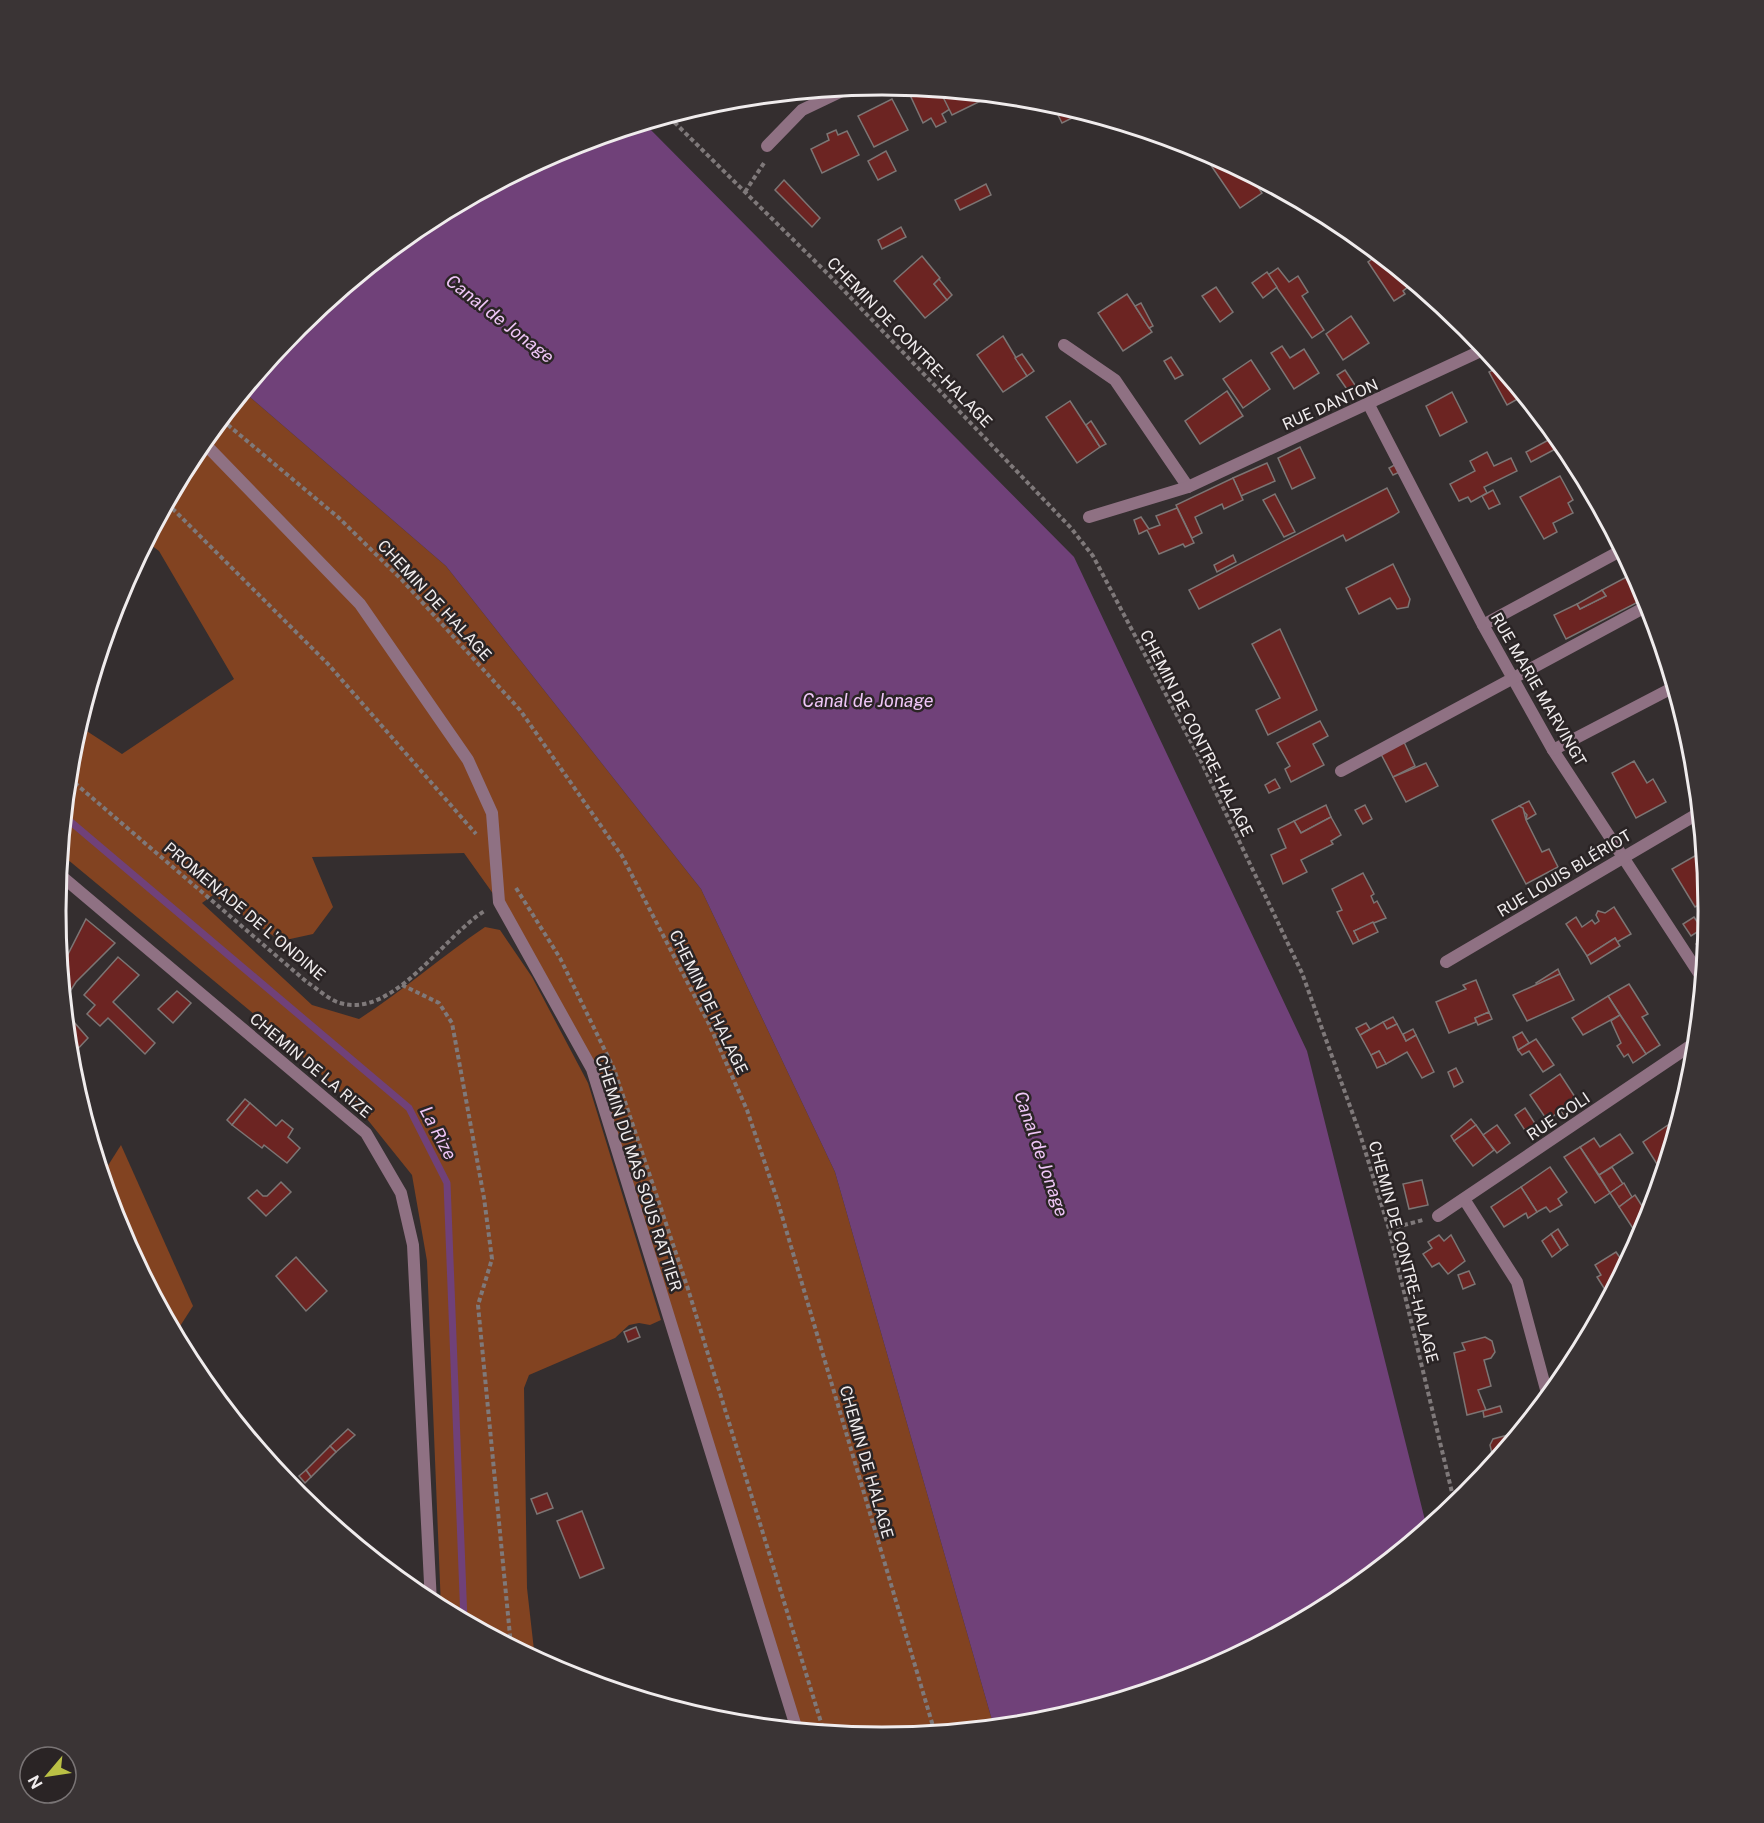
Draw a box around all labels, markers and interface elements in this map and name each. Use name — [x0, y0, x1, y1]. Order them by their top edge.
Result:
street label: CHEMIN DE CONTRE-HALAGE — [823, 253, 996, 431]
water label: Canal de Jonage — [442, 270, 559, 367]
street label: RUE DANTON — [1279, 375, 1381, 434]
street label: CHEMIN DE HALAGE — [374, 536, 496, 665]
street label: RUE MARIE MARVINGT — [1487, 609, 1591, 770]
street label: CHEMIN DE CONTRE-HALAGE — [1136, 627, 1257, 840]
water label: Canal de Jonage — [802, 690, 934, 711]
street label: RUE LOUIS BLÉRIOT — [1493, 825, 1635, 921]
street label: PROMENADE DE L'ONDINE — [160, 838, 329, 984]
street label: CHEMIN DE HALAGE — [665, 927, 752, 1078]
street label: CHEMIN DE LA RIZE — [246, 1009, 375, 1122]
street label: CHEMIN DU MAS SOUS RATTIER — [591, 1053, 686, 1294]
water label: Canal de Jonage — [1010, 1088, 1073, 1220]
street label: RUE COLI — [1523, 1088, 1593, 1144]
water label: La Rize — [416, 1102, 461, 1163]
street label: CHEMIN DE CONTRE-HALAGE — [1365, 1139, 1442, 1365]
street label: CHEMIN DE HALAGE — [836, 1383, 897, 1541]
north arrow — [18, 1745, 78, 1805]
text: N — [24, 1772, 47, 1792]

